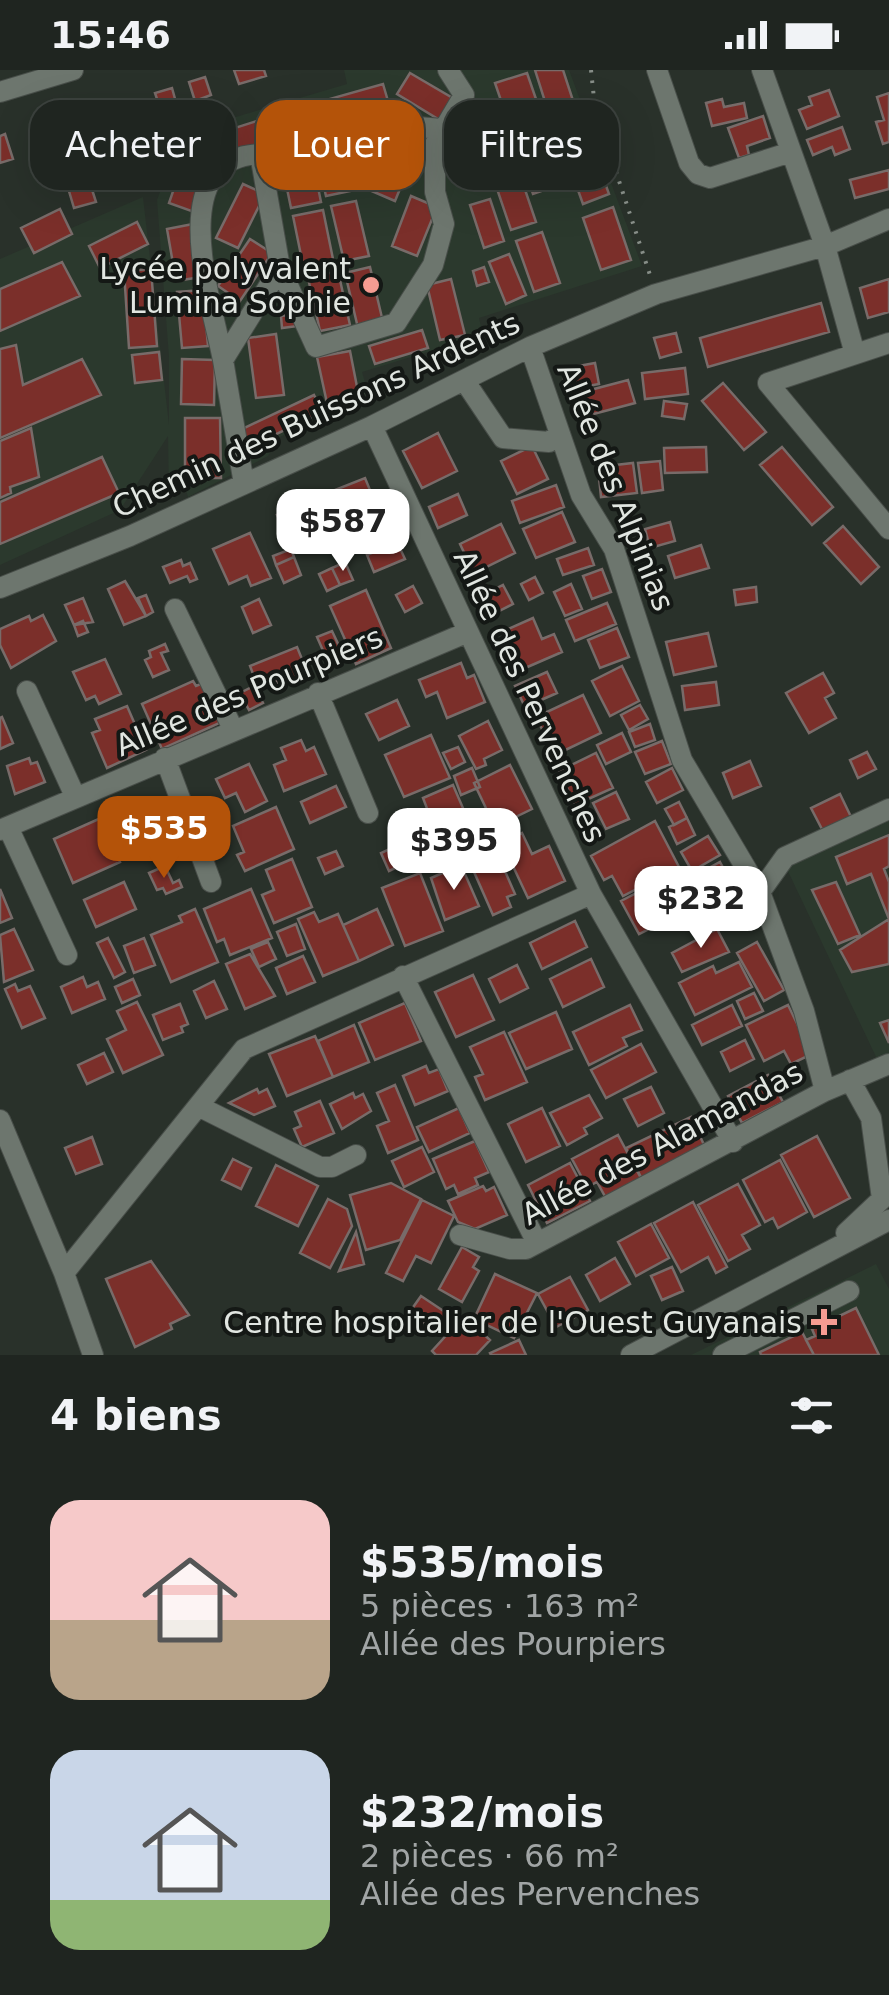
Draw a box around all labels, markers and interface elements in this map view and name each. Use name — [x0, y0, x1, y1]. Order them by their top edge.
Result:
text: 15:46 — [50, 13, 171, 57]
chip: Acheter — [30, 100, 236, 190]
chip: Louer — [256, 100, 424, 190]
chip: Filtres — [444, 100, 619, 190]
place label: Lycée polyvalent Lumina Sophie — [99, 251, 351, 320]
marker: Lycée polyvalent Lumina Sophie — [360, 274, 382, 296]
street label: Chemin des Buissons Ardents — [107, 305, 525, 525]
street label: Allée des Alpinias — [550, 358, 682, 616]
pin: $587 — [284, 489, 402, 574]
text: $587 — [298, 502, 388, 540]
street label: Allée des Pervenches — [447, 544, 613, 848]
street label: Allée des Pourpiers — [110, 619, 388, 763]
pin: $535 — [105, 796, 223, 881]
pin: $395 — [395, 808, 513, 893]
text: $535 — [119, 809, 209, 847]
text: $395 — [409, 821, 499, 859]
pin: $232 — [642, 866, 760, 951]
text: $232 — [656, 879, 746, 917]
street label: Allée des Alamandas — [515, 1054, 809, 1232]
place label: Centre hospitalier de l'Ouest Guyanais — [223, 1305, 802, 1340]
marker: Centre hospitalier de l'Ouest Guyanais — [811, 1309, 837, 1335]
icon: filters — [784, 1388, 839, 1443]
text: 4 biens — [50, 1391, 222, 1440]
text: $535/mois — [360, 1538, 604, 1587]
icon: home — [130, 1540, 250, 1660]
text: 5 pièces · 163 m² — [360, 1587, 639, 1625]
text: Allée des Pourpiers — [360, 1625, 666, 1663]
text: $232/mois — [360, 1788, 604, 1837]
icon: home — [130, 1790, 250, 1910]
text: 2 pièces · 66 m² — [360, 1837, 619, 1875]
text: Allée des Pervenches — [360, 1875, 700, 1913]

